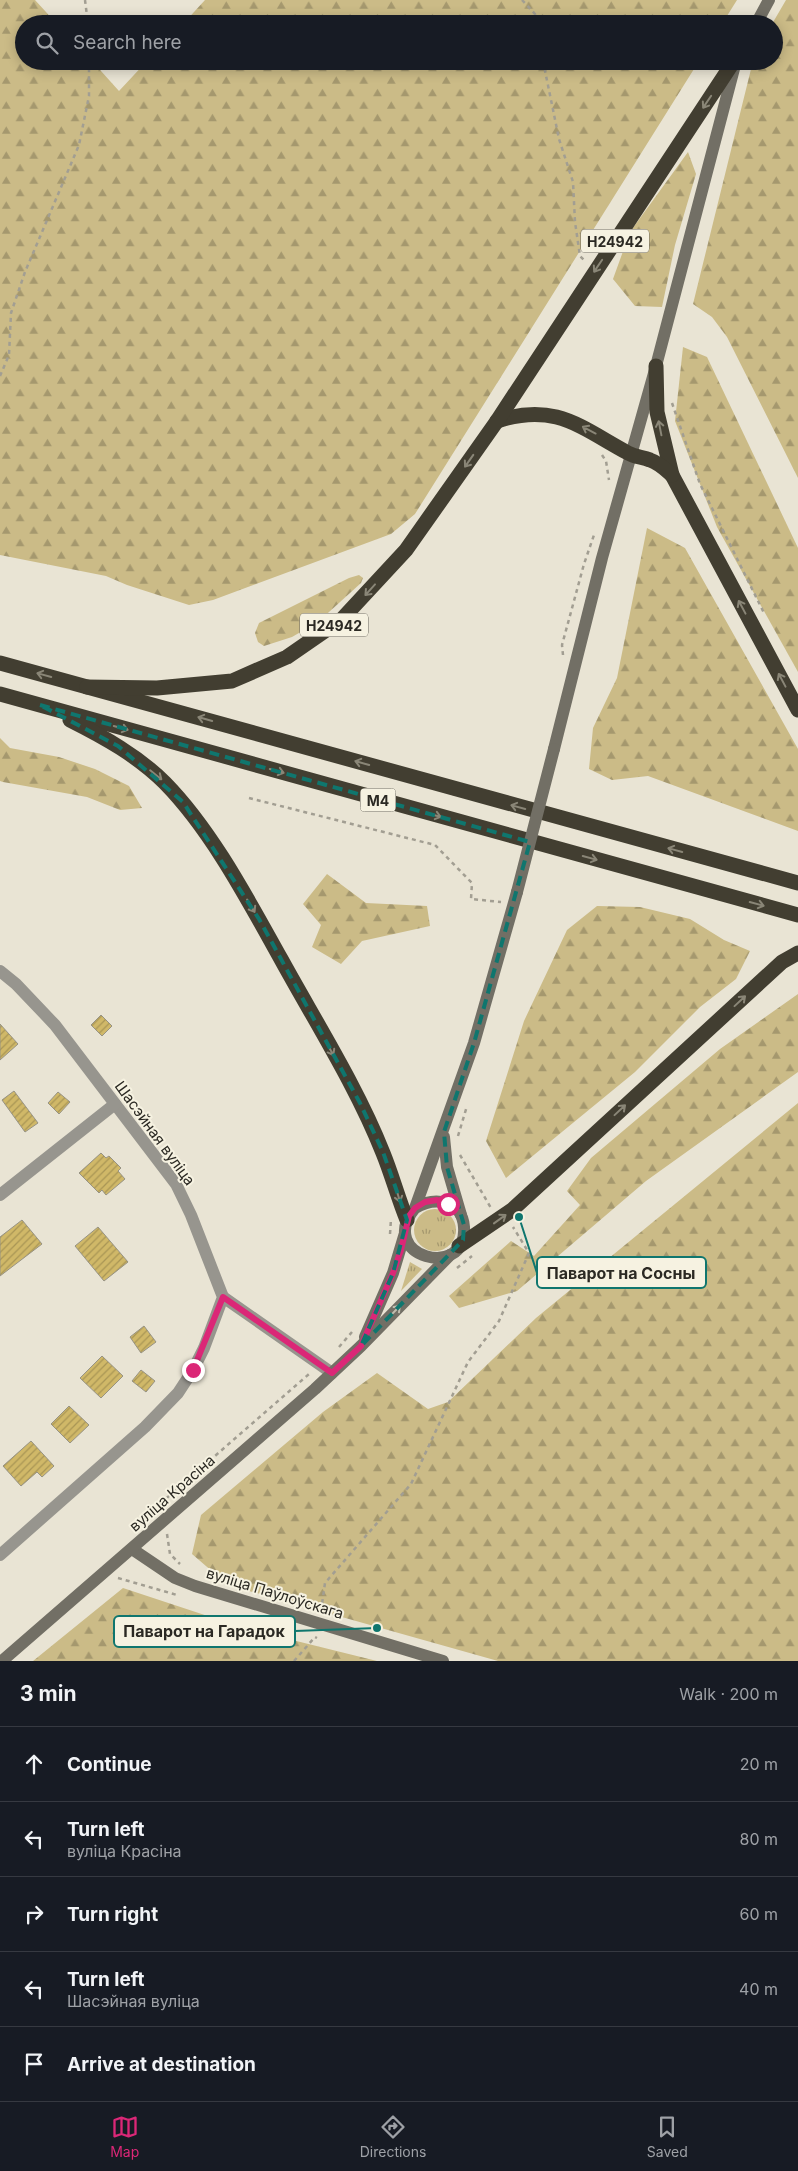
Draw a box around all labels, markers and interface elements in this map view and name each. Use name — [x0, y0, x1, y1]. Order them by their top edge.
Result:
search box — [15, 15, 783, 70]
icon: search — [33, 29, 61, 57]
text: Search here — [73, 31, 182, 54]
one-way arrow — [702, 95, 713, 109]
road number: Н24942 — [581, 230, 649, 252]
one-way arrow — [593, 259, 603, 273]
one-way arrow — [655, 420, 664, 436]
one-way arrow — [581, 425, 596, 435]
one-way arrow — [464, 454, 474, 468]
one-way arrow — [365, 584, 376, 597]
one-way arrow — [737, 599, 747, 614]
road number: Н24942 — [300, 614, 368, 636]
one-way arrow — [36, 670, 52, 679]
one-way arrow — [777, 673, 786, 688]
one-way arrow — [198, 714, 214, 724]
one-way arrow — [112, 723, 128, 733]
one-way arrow — [354, 758, 370, 767]
one-way arrow — [269, 767, 285, 777]
one-way arrow — [149, 770, 162, 781]
road number: М4 — [360, 788, 396, 812]
one-way arrow — [511, 801, 527, 811]
one-way arrow — [425, 811, 441, 821]
one-way arrow — [667, 844, 683, 854]
one-way arrow — [582, 854, 598, 864]
one-way arrow — [247, 899, 257, 913]
one-way arrow — [749, 900, 765, 909]
one-way arrow — [733, 995, 746, 1006]
one-way arrow — [325, 1041, 335, 1056]
street label: Шасэйная вуліца — [111, 1077, 199, 1189]
one-way arrow — [614, 1105, 627, 1116]
one-way arrow — [394, 1187, 404, 1203]
route start — [437, 1193, 460, 1216]
one-way arrow — [493, 1214, 507, 1224]
callout: Паварот на Сосны — [537, 1257, 706, 1288]
text: Паварот на Сосны — [547, 1263, 695, 1283]
one-way arrow — [388, 1305, 401, 1317]
route end — [182, 1359, 205, 1382]
street label: вуліца Красіна — [125, 1451, 219, 1535]
street label: вуліца Паўлоўскага — [204, 1563, 346, 1623]
callout: Паварот на Гарадок — [114, 1616, 295, 1647]
text: Паварот на Гарадок — [123, 1621, 285, 1641]
text: 3 min — [20, 1681, 76, 1706]
text: Walk · 200 m — [679, 1684, 778, 1704]
icon: ahead — [20, 1750, 48, 1778]
text: Continue — [67, 1753, 152, 1776]
text: 20 m — [740, 1754, 778, 1774]
text: Turn left — [67, 1818, 145, 1841]
icon: left — [20, 1825, 48, 1853]
text: 80 m — [739, 1829, 778, 1849]
text: вуліца Красіна — [67, 1841, 182, 1861]
icon: right — [20, 1900, 48, 1928]
text: Turn right — [67, 1903, 158, 1926]
text: 60 m — [739, 1904, 778, 1924]
text: Turn left — [67, 1968, 145, 1991]
icon: left — [20, 1975, 48, 2003]
text: 40 m — [739, 1979, 778, 1999]
text: Шасэйная вуліца — [67, 1991, 200, 2011]
icon: arrive — [20, 2050, 48, 2078]
text: Arrive at destination — [67, 2053, 256, 2076]
tab: Map — [110, 2113, 139, 2160]
tab: Directions — [360, 2113, 426, 2160]
tab: Saved — [647, 2113, 688, 2160]

